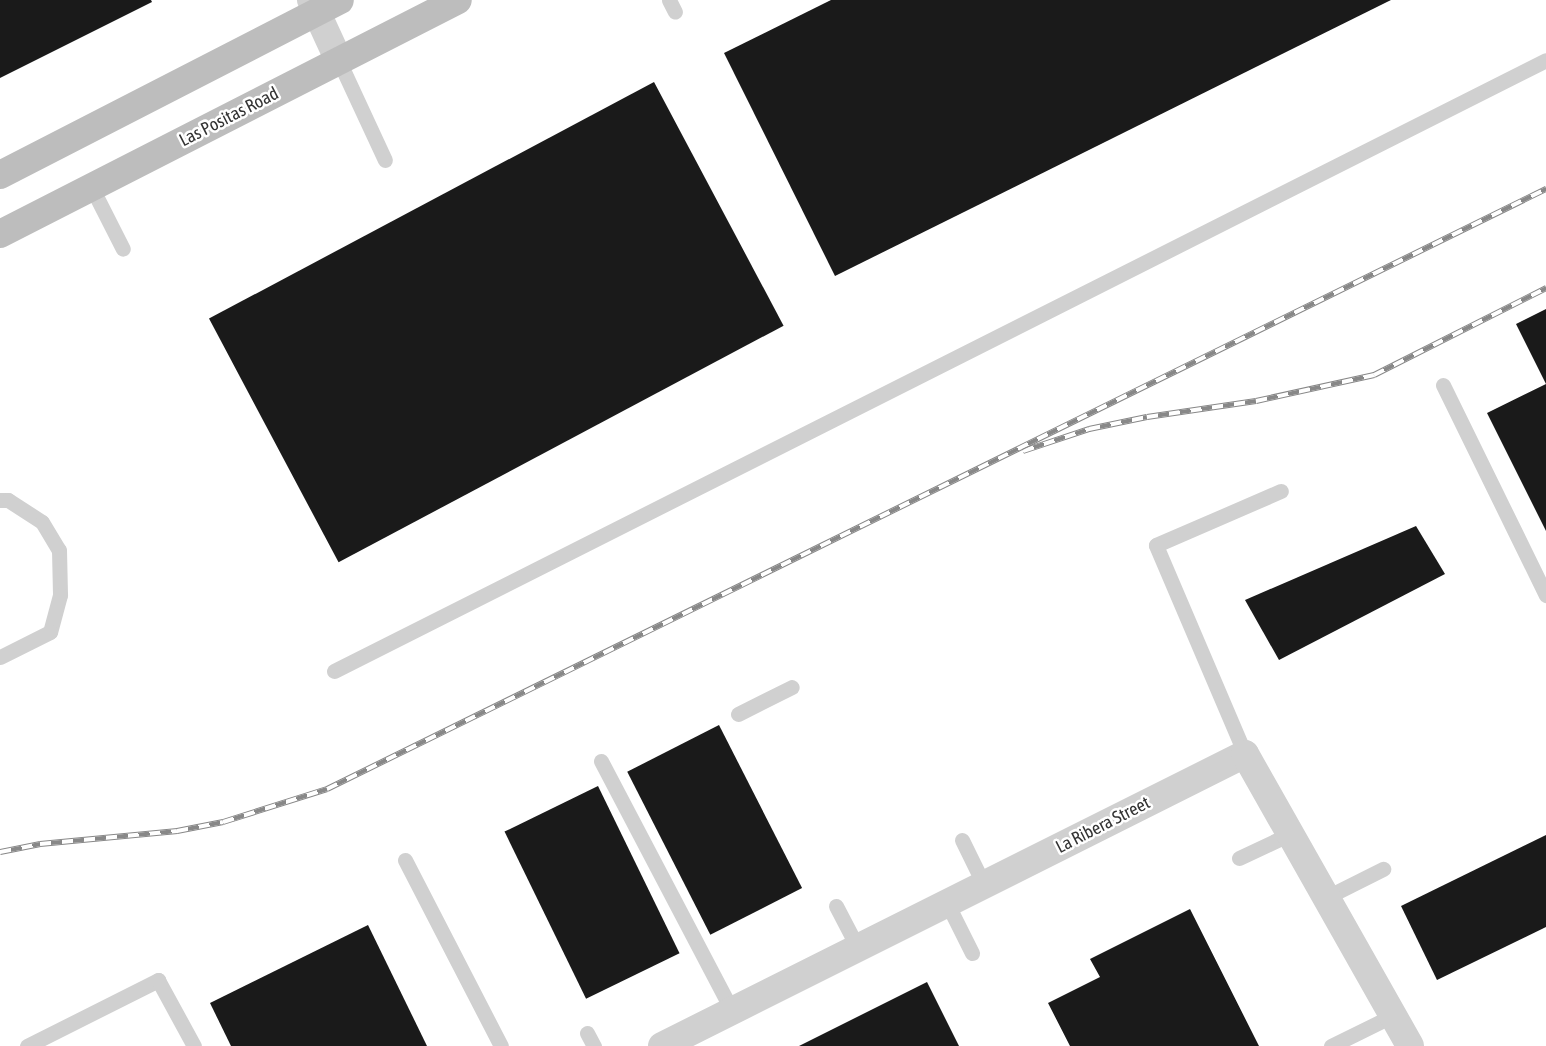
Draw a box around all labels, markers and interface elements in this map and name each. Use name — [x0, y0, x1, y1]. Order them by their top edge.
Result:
street label: Las Positas Road — [176, 83, 282, 151]
street label: La Ribera Street — [1052, 792, 1154, 858]

